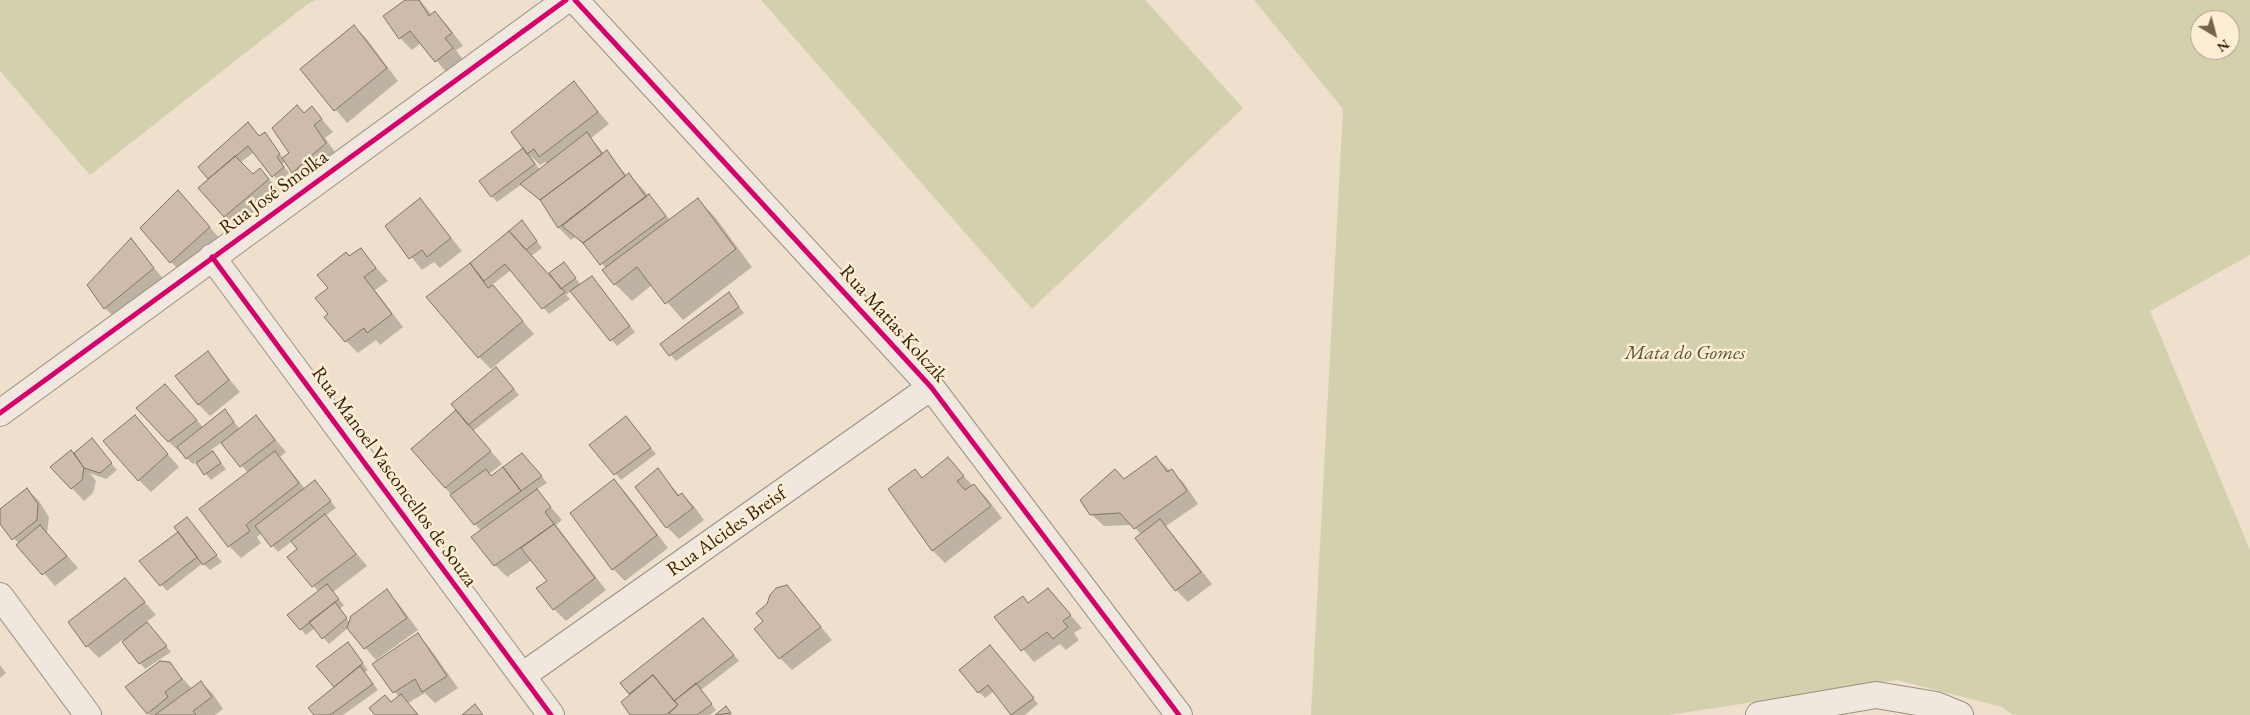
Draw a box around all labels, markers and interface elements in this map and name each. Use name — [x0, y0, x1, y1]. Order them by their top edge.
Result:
north arrow — [2190, 10, 2240, 60]
text: N — [2213, 36, 2233, 57]
street label: Rua José Smolka — [215, 146, 333, 240]
street label: Rua Matias Kolczik — [834, 260, 952, 388]
park label: Mata do Gomes — [1625, 342, 1745, 366]
street label: Rua Manoel Vasconcellos de Souza — [306, 362, 482, 592]
street label: Rua Alcides Breisf — [662, 482, 792, 582]

